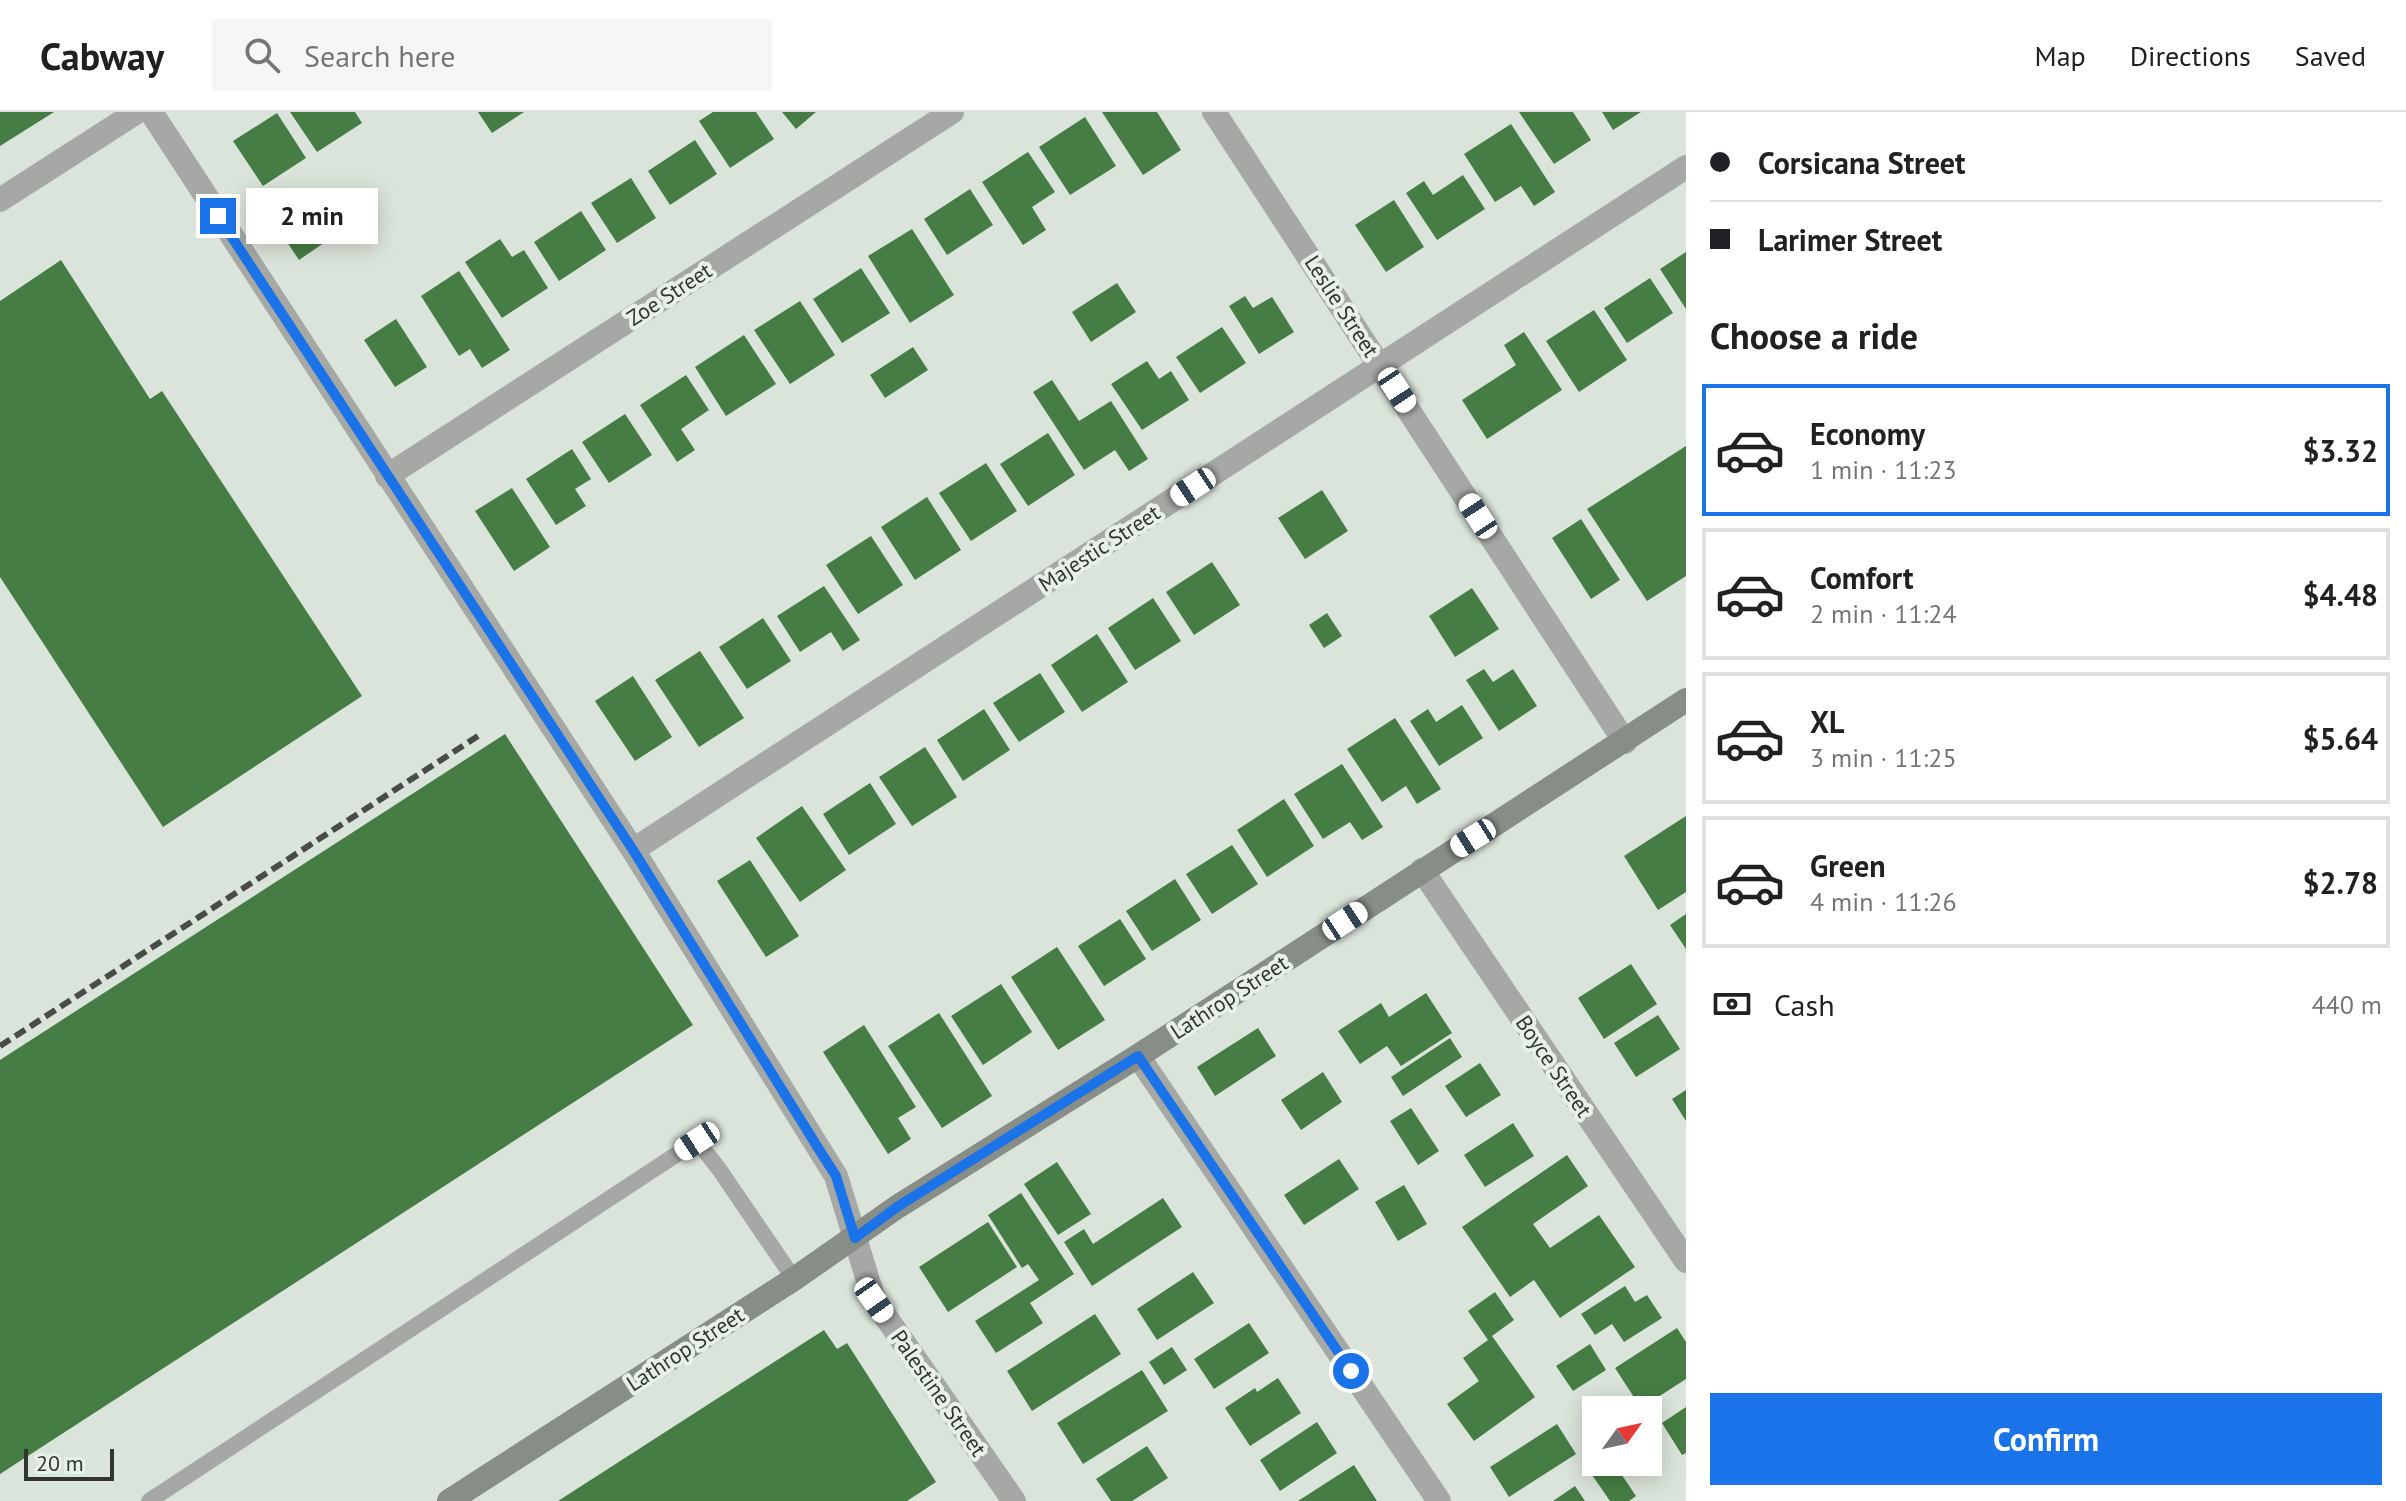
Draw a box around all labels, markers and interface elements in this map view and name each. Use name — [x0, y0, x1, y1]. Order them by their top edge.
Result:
search box — [212, 19, 772, 91]
text: Cabway — [40, 31, 164, 80]
icon: search — [240, 33, 284, 77]
text: Search here — [304, 36, 455, 75]
text: Map — [2035, 37, 2086, 74]
text: Directions — [2130, 37, 2251, 74]
text: Saved — [2295, 37, 2366, 74]
text: Corsicana Street — [1758, 143, 1965, 182]
callout: 2 min — [246, 188, 378, 244]
route end — [200, 198, 236, 234]
text: 2 min — [280, 199, 344, 232]
text: Larimer Street — [1758, 220, 1942, 259]
street label: Leslie Street — [1299, 250, 1386, 363]
street label: Zoe Street — [621, 256, 717, 332]
text: Choose a ride — [1710, 312, 1918, 359]
car — [1374, 363, 1420, 417]
icon: car — [1714, 414, 1786, 486]
text: Economy — [1810, 414, 1925, 453]
text: $3.32 — [2303, 431, 2378, 470]
text: 1 min · 11:23 — [1810, 453, 1957, 486]
car — [1166, 464, 1220, 510]
car — [1455, 489, 1501, 543]
street label: Majestic Street — [1033, 498, 1166, 598]
icon: car — [1714, 558, 1786, 630]
text: Comfort — [1810, 558, 1913, 597]
text: $4.48 — [2303, 575, 2378, 614]
text: 2 min · 11:24 — [1810, 597, 1957, 630]
icon: car — [1714, 702, 1786, 774]
text: XL — [1810, 702, 1844, 741]
text: $5.64 — [2303, 719, 2378, 758]
text: 3 min · 11:25 — [1810, 741, 1957, 774]
car — [1446, 815, 1500, 861]
icon: car — [1714, 846, 1786, 918]
text: Green — [1810, 846, 1885, 885]
text: $2.78 — [2303, 863, 2378, 902]
text: 4 min · 11:26 — [1810, 885, 1957, 918]
car — [1318, 898, 1372, 944]
street label: Lathrop Street — [1165, 948, 1294, 1045]
icon: cash — [1710, 982, 1754, 1026]
text: Cash — [1774, 985, 1835, 1024]
text: 440 m — [2311, 988, 2382, 1021]
street label: Boyce Street — [1510, 1010, 1599, 1123]
car — [670, 1118, 724, 1164]
car — [850, 1273, 898, 1327]
street label: Lathrop Street — [621, 1300, 750, 1397]
street label: Palestine Street — [885, 1324, 993, 1462]
route start — [1333, 1353, 1369, 1389]
button: Confirm — [1710, 1393, 2382, 1485]
north arrow — [1582, 1396, 1662, 1476]
map controls — [1582, 1396, 1662, 1476]
scale bar — [24, 1445, 114, 1481]
text: 20 m — [36, 1449, 84, 1477]

